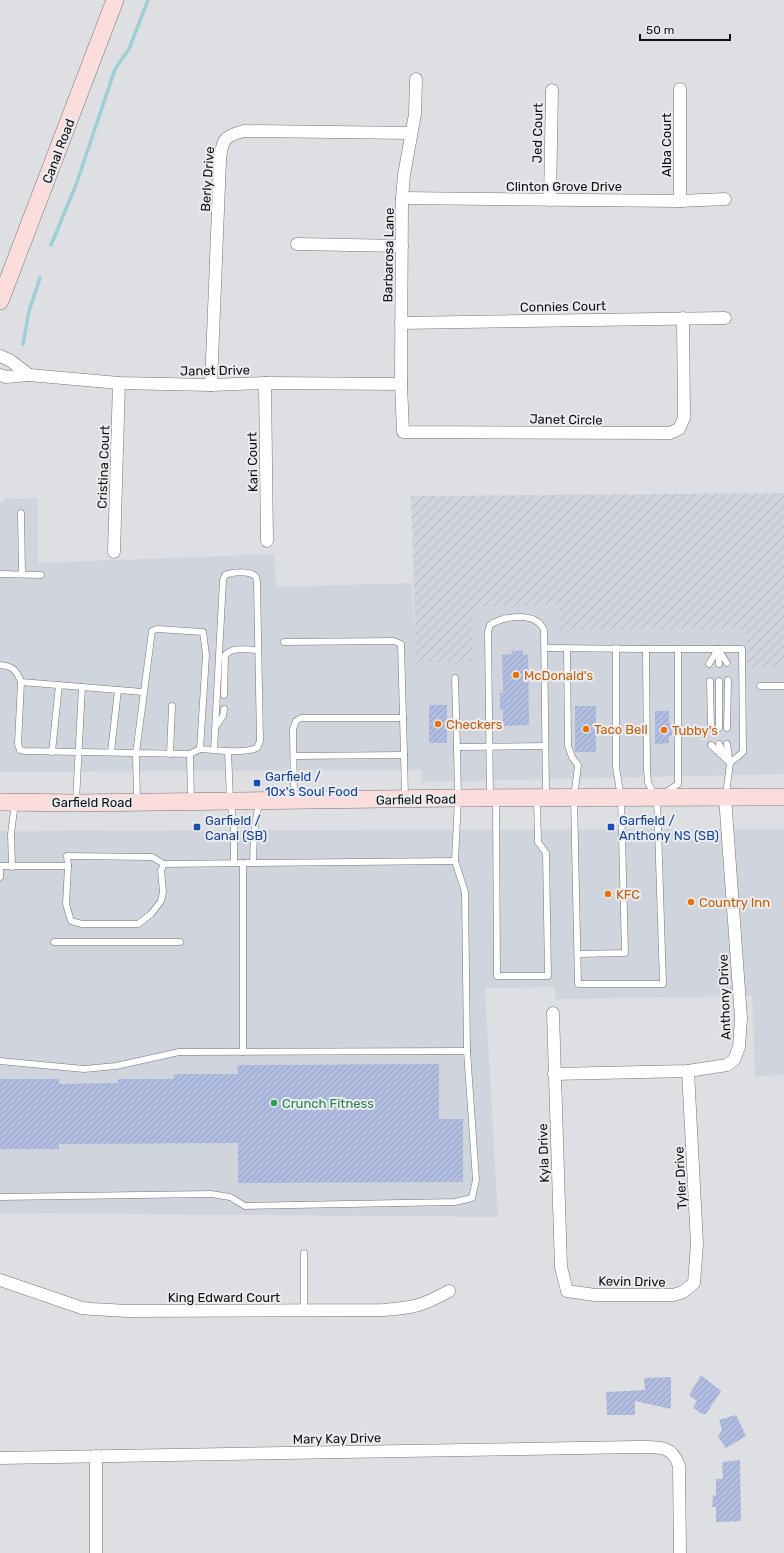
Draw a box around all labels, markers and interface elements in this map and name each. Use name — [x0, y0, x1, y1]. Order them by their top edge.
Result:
scale bar — [640, 16, 730, 42]
text: 50 m — [646, 23, 674, 37]
street label: Jed Court — [529, 103, 546, 163]
street label: Alba Court — [659, 113, 674, 177]
street label: Canal Road — [39, 117, 78, 186]
street label: Berly Drive — [198, 146, 217, 212]
street label: Clinton Grove Drive — [506, 179, 622, 194]
street label: Barbarosa Lane — [380, 208, 397, 302]
street label: Connies Court — [520, 298, 606, 315]
street label: Janet Drive — [180, 362, 250, 379]
street label: Janet Circle — [529, 411, 603, 428]
street label: Cristina Court — [95, 425, 112, 509]
street label: Kari Court — [244, 432, 261, 492]
place label: McDonald's — [524, 668, 593, 683]
marker: McDonald's — [511, 670, 521, 680]
place label: Checkers — [446, 717, 503, 732]
marker: Checkers — [433, 719, 443, 729]
place label: Taco Bell — [594, 722, 648, 737]
place label: Tubby's — [672, 723, 718, 738]
marker: Taco Bell — [581, 724, 591, 734]
marker: Tubby's — [659, 725, 669, 735]
place label: Garfield / 10x's Soul Food — [265, 769, 358, 799]
marker: Garfield / 10x's Soul Food — [252, 778, 262, 788]
street label: Garfield Road — [376, 791, 456, 808]
street label: Garfield Road — [52, 795, 132, 810]
place label: Garfield / Canal (SB) — [205, 813, 267, 843]
place label: Garfield / Anthony NS (SB) — [619, 813, 719, 843]
marker: Garfield / Canal (SB) — [192, 822, 202, 832]
marker: Garfield / Anthony NS (SB) — [606, 822, 616, 832]
place label: KFC — [616, 887, 640, 902]
marker: KFC — [603, 889, 613, 899]
place label: Country Inn — [699, 895, 770, 910]
marker: Country Inn — [686, 897, 696, 907]
street label: Anthony Drive — [716, 954, 733, 1040]
place label: Crunch Fitness — [282, 1096, 374, 1111]
marker: Crunch Fitness — [269, 1098, 279, 1108]
street label: Kyla Drive — [535, 1123, 552, 1183]
street label: Tyler Drive — [671, 1146, 690, 1210]
street label: Kevin Drive — [598, 1273, 666, 1290]
street label: King Edward Court — [168, 1290, 280, 1306]
street label: Mary Kay Drive — [293, 1430, 381, 1447]

